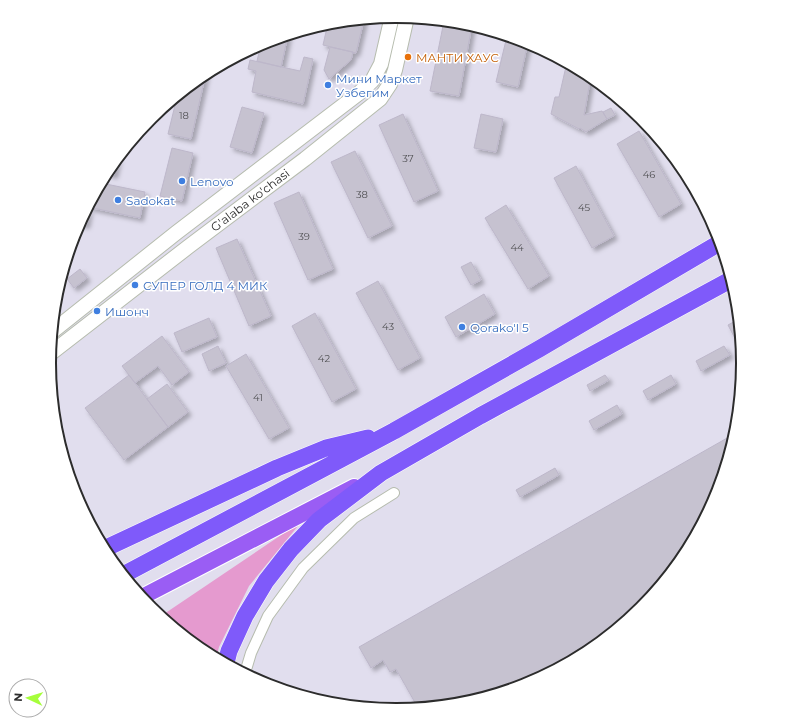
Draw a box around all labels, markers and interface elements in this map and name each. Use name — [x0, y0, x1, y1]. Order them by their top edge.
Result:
place label: МАНТИ ХАУС — [416, 50, 499, 65]
marker: МАНТИ ХАУС — [403, 52, 413, 62]
place label: Мини Маркет Узбегим — [336, 71, 422, 100]
marker: Мини Маркет Узбегим — [323, 80, 333, 90]
house number: 18 — [179, 109, 189, 122]
house number: 37 — [402, 152, 414, 165]
street label: G'alaba ko'chasi — [208, 165, 292, 235]
house number: 46 — [643, 168, 655, 181]
place label: Lenovo — [190, 174, 234, 189]
marker: Lenovo — [177, 176, 187, 186]
house number: 38 — [356, 188, 368, 201]
place label: Sadokat — [126, 193, 175, 208]
marker: Sadokat — [113, 195, 123, 205]
house number: 45 — [578, 201, 590, 214]
house number: 39 — [298, 230, 310, 243]
house number: 44 — [510, 241, 524, 254]
place label: СУПЕР ГОЛД 4 МИК — [143, 278, 268, 293]
marker: СУПЕР ГОЛД 4 МИК — [130, 280, 140, 290]
place label: Ишонч — [105, 304, 149, 319]
marker: Ишонч — [92, 306, 102, 316]
house number: 43 — [382, 320, 394, 333]
place label: Qorako'l 5 — [470, 320, 529, 335]
marker: Qorako'l 5 — [457, 322, 467, 332]
house number: 42 — [318, 352, 330, 365]
house number: 41 — [253, 391, 263, 404]
north arrow — [8, 678, 48, 718]
text: N — [11, 692, 25, 702]

